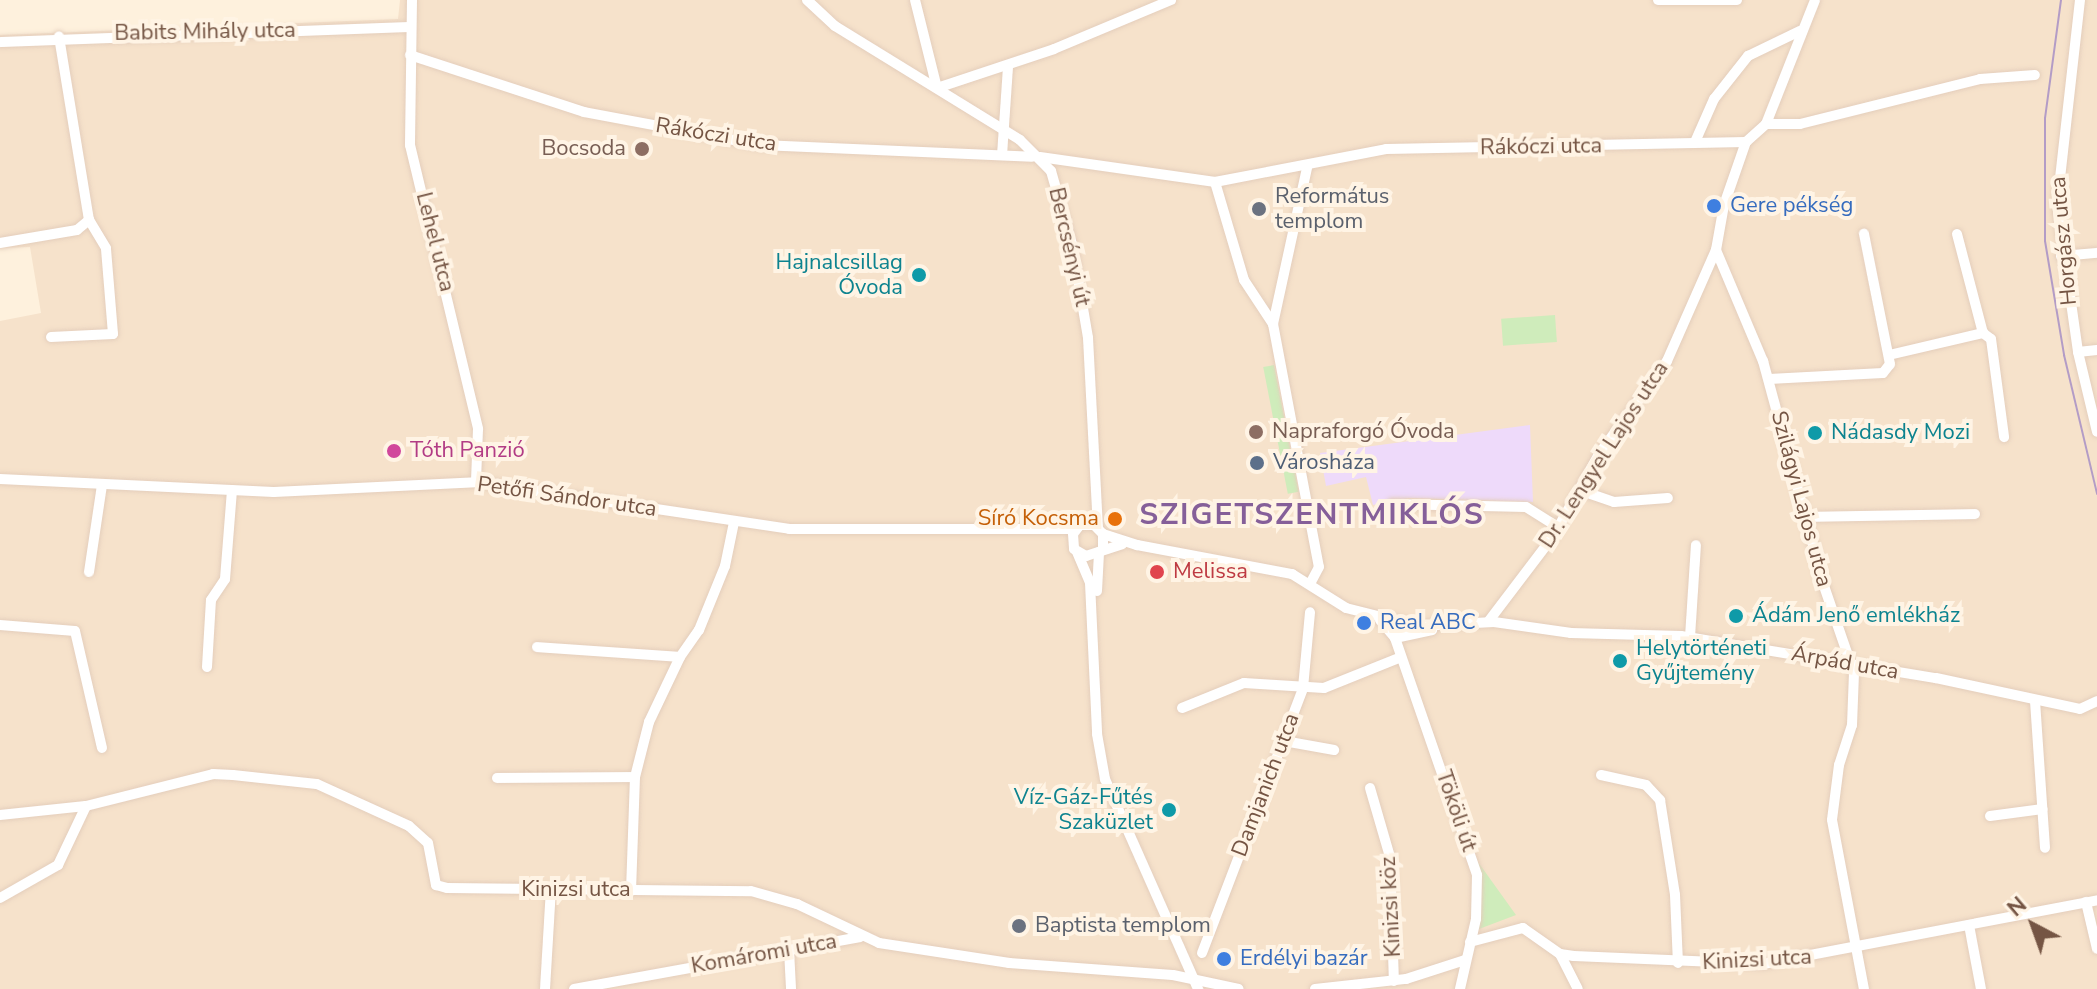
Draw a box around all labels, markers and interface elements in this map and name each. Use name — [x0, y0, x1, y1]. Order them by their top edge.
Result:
street label: Babits Mihály utca — [114, 17, 296, 47]
street label: Rákóczi utca — [654, 112, 778, 158]
street label: Rákóczi utca — [1480, 133, 1602, 161]
place label: Bocsoda — [541, 136, 626, 162]
marker: Bocsoda — [633, 140, 651, 158]
street label: Horgász utca — [2045, 175, 2083, 307]
place label: Református templom — [1275, 183, 1389, 234]
street label: Bercsényi út — [1042, 185, 1096, 309]
street label: Lehel utca — [410, 190, 460, 294]
place label: Gere pékség — [1730, 193, 1853, 219]
marker: Gere pékség — [1705, 197, 1723, 215]
marker: Református templom — [1250, 200, 1268, 218]
place label: Hajnalcsillag Óvoda — [775, 249, 903, 300]
marker: Hajnalcsillag Óvoda — [910, 266, 928, 284]
street label: Dr. Lengyel Lajos utca — [1534, 357, 1674, 553]
street label: Szilágyi Lajos utca — [1765, 408, 1837, 590]
place label: Napraforgó Óvoda — [1272, 419, 1455, 445]
place label: Nádasdy Mozi — [1831, 420, 1970, 446]
marker: Napraforgó Óvoda — [1247, 423, 1265, 441]
marker: Nádasdy Mozi — [1806, 424, 1824, 442]
place label: Tóth Panzió — [410, 438, 525, 464]
marker: Tóth Panzió — [385, 442, 403, 460]
place label: Városháza — [1273, 450, 1375, 476]
marker: Városháza — [1248, 454, 1266, 472]
street label: Petőfi Sándor utca — [476, 471, 658, 523]
district label: SZIGETSZENTMIKLÓS — [1139, 497, 1485, 533]
place label: Síró Kocsma — [978, 506, 1099, 532]
marker: Síró Kocsma — [1106, 510, 1124, 528]
place label: Melissa — [1173, 559, 1248, 585]
marker: Melissa — [1148, 563, 1166, 581]
place label: Ádám Jenő emlékház — [1752, 603, 1960, 629]
marker: Ádám Jenő emlékház — [1727, 607, 1745, 625]
place label: Real ABC — [1380, 610, 1476, 636]
marker: Real ABC — [1355, 614, 1373, 632]
place label: Helytörténeti Gyűjtemény — [1636, 635, 1767, 686]
street label: Árpád utca — [1789, 641, 1901, 685]
marker: Helytörténeti Gyűjtemény — [1611, 652, 1629, 670]
street label: Damjanich utca — [1227, 710, 1305, 860]
street label: Tököli út — [1430, 767, 1482, 855]
place label: Víz-Gáz-Fűtés Szaküzlet — [1014, 784, 1153, 836]
marker: Víz-Gáz-Fűtés Szaküzlet — [1160, 801, 1178, 819]
street label: Kinizsi köz — [1375, 856, 1407, 958]
street label: Kinizsi utca — [521, 877, 631, 903]
north arrow — [1993, 885, 2073, 965]
text: N — [2001, 890, 2033, 924]
place label: Baptista templom — [1035, 913, 1211, 939]
marker: Baptista templom — [1010, 917, 1028, 935]
street label: Komáromi utca — [689, 928, 839, 980]
street label: Kinizsi utca — [1702, 944, 1812, 976]
place label: Erdélyi bazár — [1240, 946, 1368, 972]
marker: Erdélyi bazár — [1215, 950, 1233, 968]

